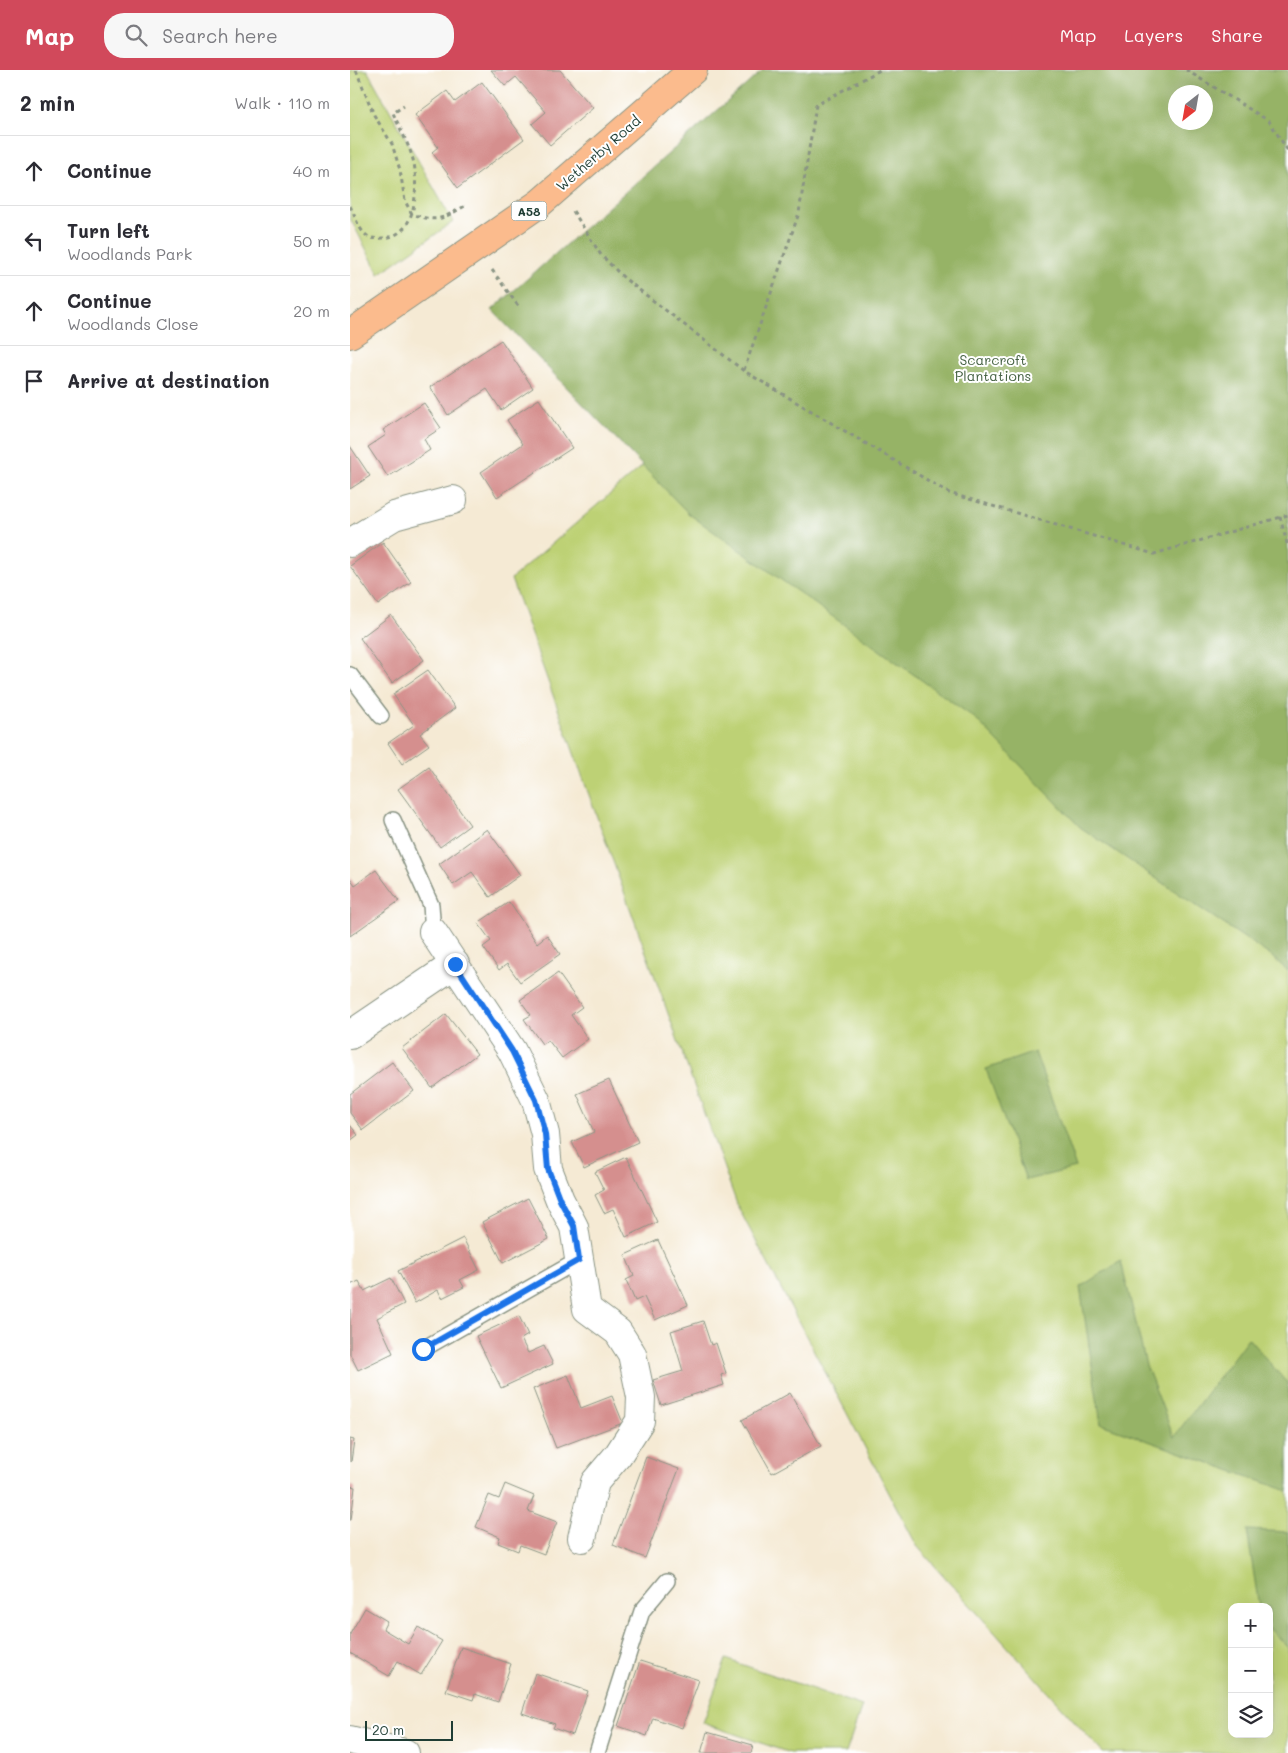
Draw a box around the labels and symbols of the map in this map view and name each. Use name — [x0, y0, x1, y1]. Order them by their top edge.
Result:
north arrow — [1168, 85, 1213, 130]
street label: Wetherby Road — [552, 111, 644, 195]
road number: A58 — [512, 202, 546, 220]
park label: Scarcroft Plantations — [955, 350, 1031, 385]
route end — [444, 953, 467, 976]
route start — [412, 1338, 435, 1361]
scale bar — [365, 1718, 452, 1741]

